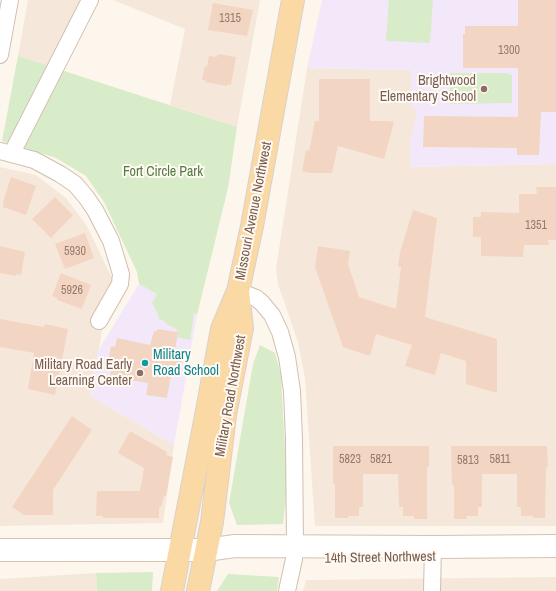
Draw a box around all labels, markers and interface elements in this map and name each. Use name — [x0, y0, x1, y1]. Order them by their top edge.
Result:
house number: 1315 — [219, 12, 241, 26]
house number: 1300 — [498, 44, 520, 58]
place label: Brightwood Elementary School — [380, 73, 476, 106]
marker: Brightwood Elementary School — [479, 84, 489, 94]
street label: Missouri Avenue Northwest — [232, 140, 276, 282]
park label: Fort Circle Park — [123, 164, 203, 180]
house number: 1351 — [525, 219, 547, 233]
house number: 5930 — [64, 245, 86, 259]
house number: 5926 — [61, 284, 83, 298]
street label: Military Road Northwest — [212, 334, 250, 458]
place label: Military Road School — [153, 347, 219, 380]
place label: Military Road Early Learning Center — [34, 357, 132, 390]
marker: Military Road School — [140, 358, 150, 368]
marker: Military Road Early Learning Center — [135, 368, 145, 378]
house number: 5823 — [339, 453, 361, 467]
house number: 5821 — [370, 453, 392, 467]
house number: 5811 — [489, 453, 511, 467]
house number: 5813 — [457, 454, 479, 468]
street label: 14th Street Northwest — [324, 549, 436, 567]

